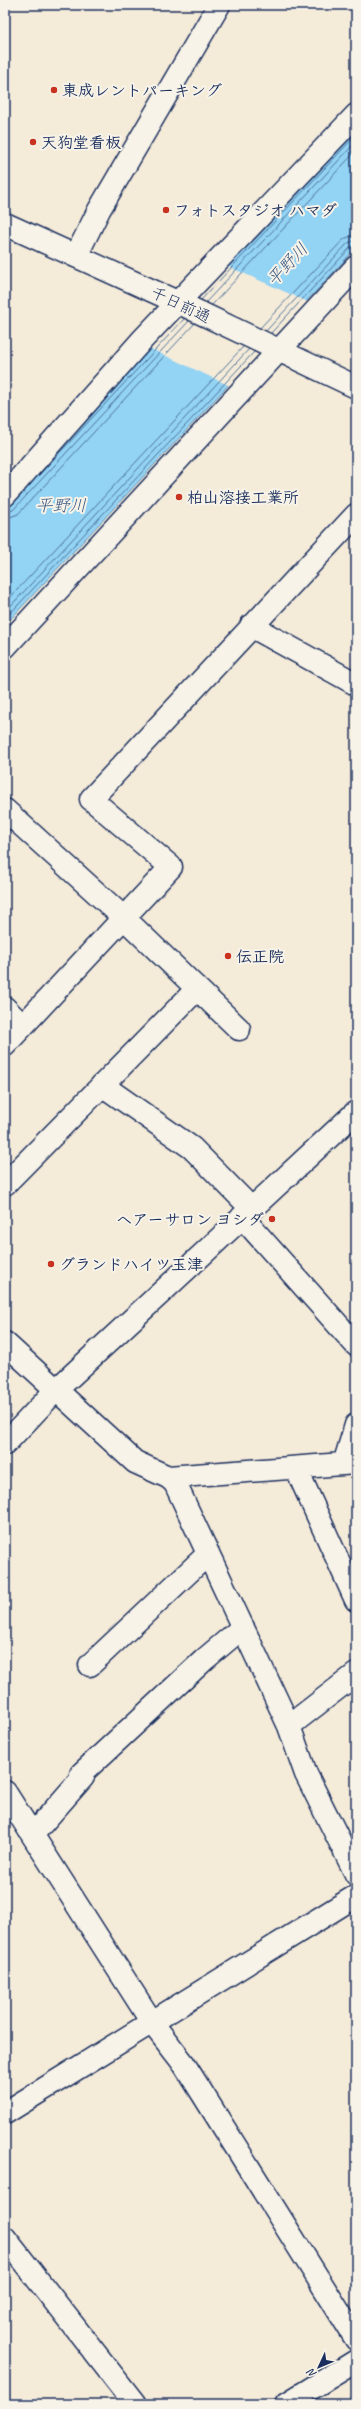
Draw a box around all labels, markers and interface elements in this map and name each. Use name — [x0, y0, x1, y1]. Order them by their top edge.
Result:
place label: 東成レントパーキング — [62, 81, 222, 101]
marker: 東成レントパーキング — [49, 85, 59, 95]
place label: 天狗堂看板 — [41, 133, 121, 153]
marker: 天狗堂看板 — [28, 137, 38, 147]
place label: フォトスタジオ ハマダ — [174, 201, 337, 221]
marker: フォトスタジオ ハマダ — [161, 205, 171, 215]
water label: 平野川 — [262, 239, 312, 290]
street label: 千日前通 — [147, 282, 214, 327]
place label: 柏山溶接工業所 — [187, 488, 299, 508]
marker: 柏山溶接工業所 — [174, 492, 184, 502]
water label: 平野川 — [36, 495, 87, 516]
place label: 伝正院 — [236, 947, 284, 967]
marker: 伝正院 — [223, 951, 233, 961]
place label: ヘアーサロン ヨシダ — [116, 1210, 264, 1230]
marker: ヘアーサロン ヨシダ — [267, 1214, 277, 1224]
place label: グランドハイツ玉津 — [59, 1255, 203, 1275]
marker: グランドハイツ玉津 — [46, 1259, 56, 1269]
north arrow — [299, 2347, 339, 2387]
text: N — [303, 2365, 319, 2381]

